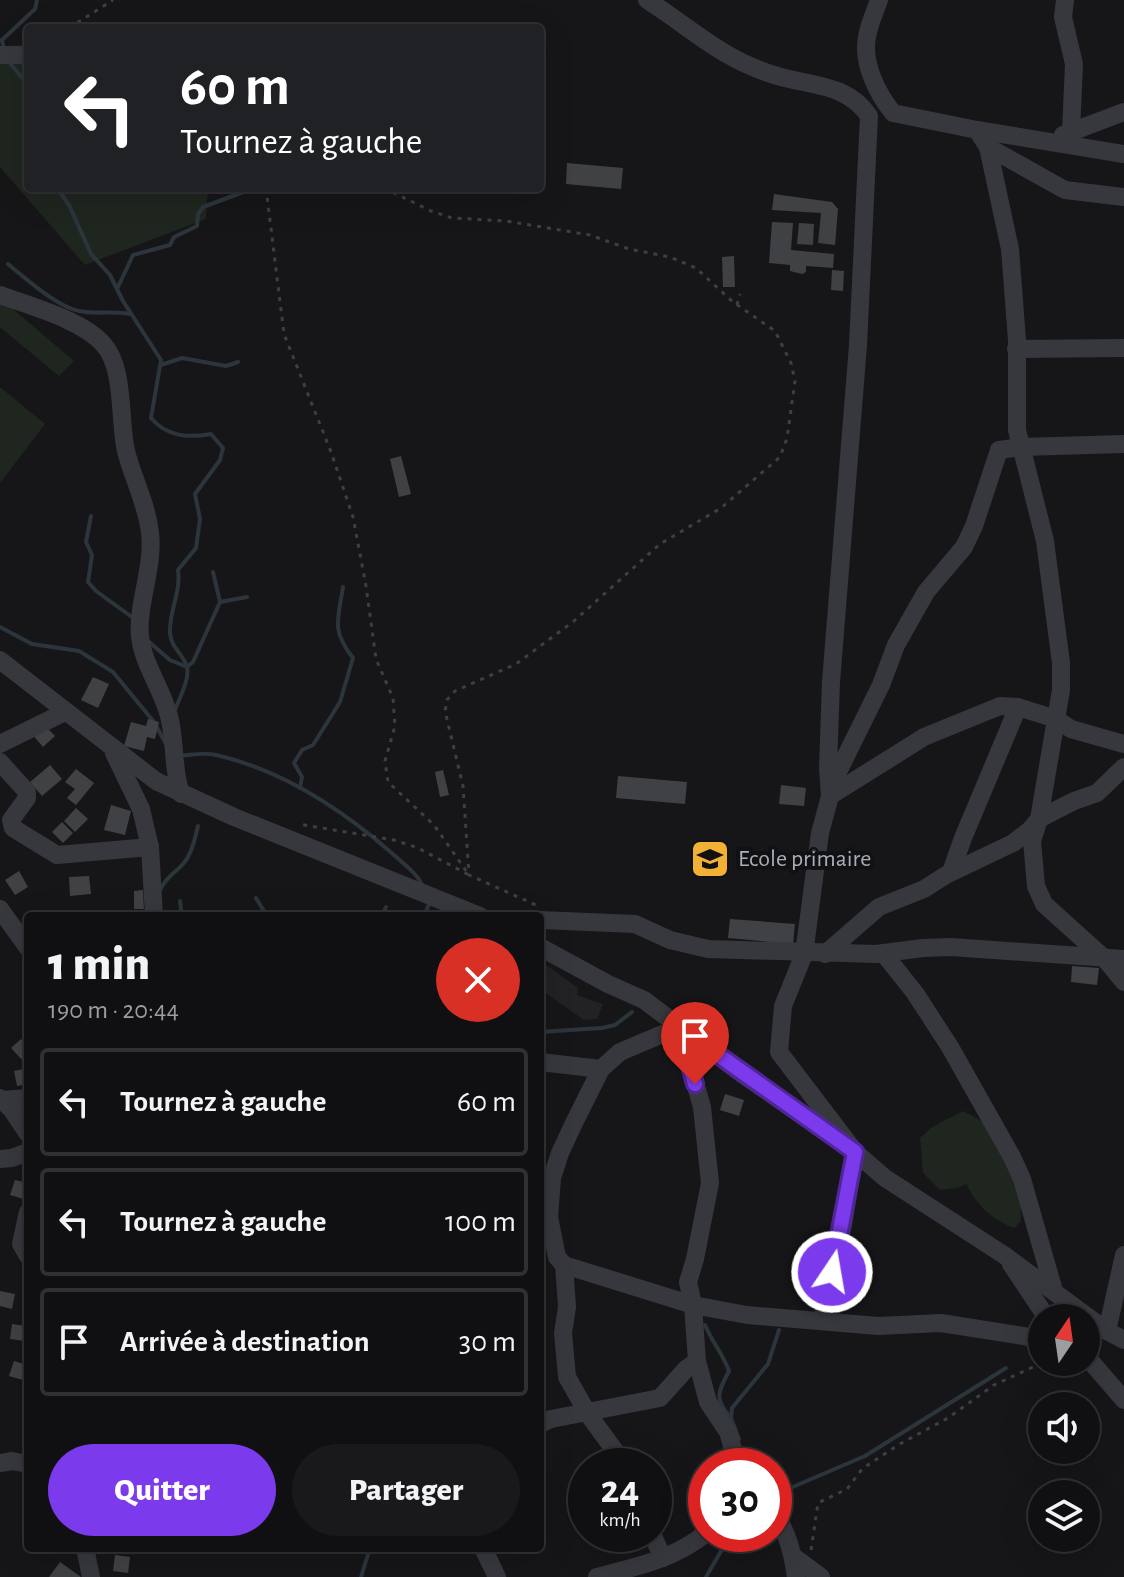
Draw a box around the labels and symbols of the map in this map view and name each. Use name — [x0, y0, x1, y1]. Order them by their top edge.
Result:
school or university icon: Ecole primaire — [689, 838, 731, 880]
place label: Ecole primaire — [738, 847, 871, 871]
pin — [661, 1002, 729, 1084]
position arrow — [790, 1230, 874, 1314]
north arrow — [1028, 1304, 1100, 1376]
speed limit sign: 30 — [688, 1448, 792, 1552]

